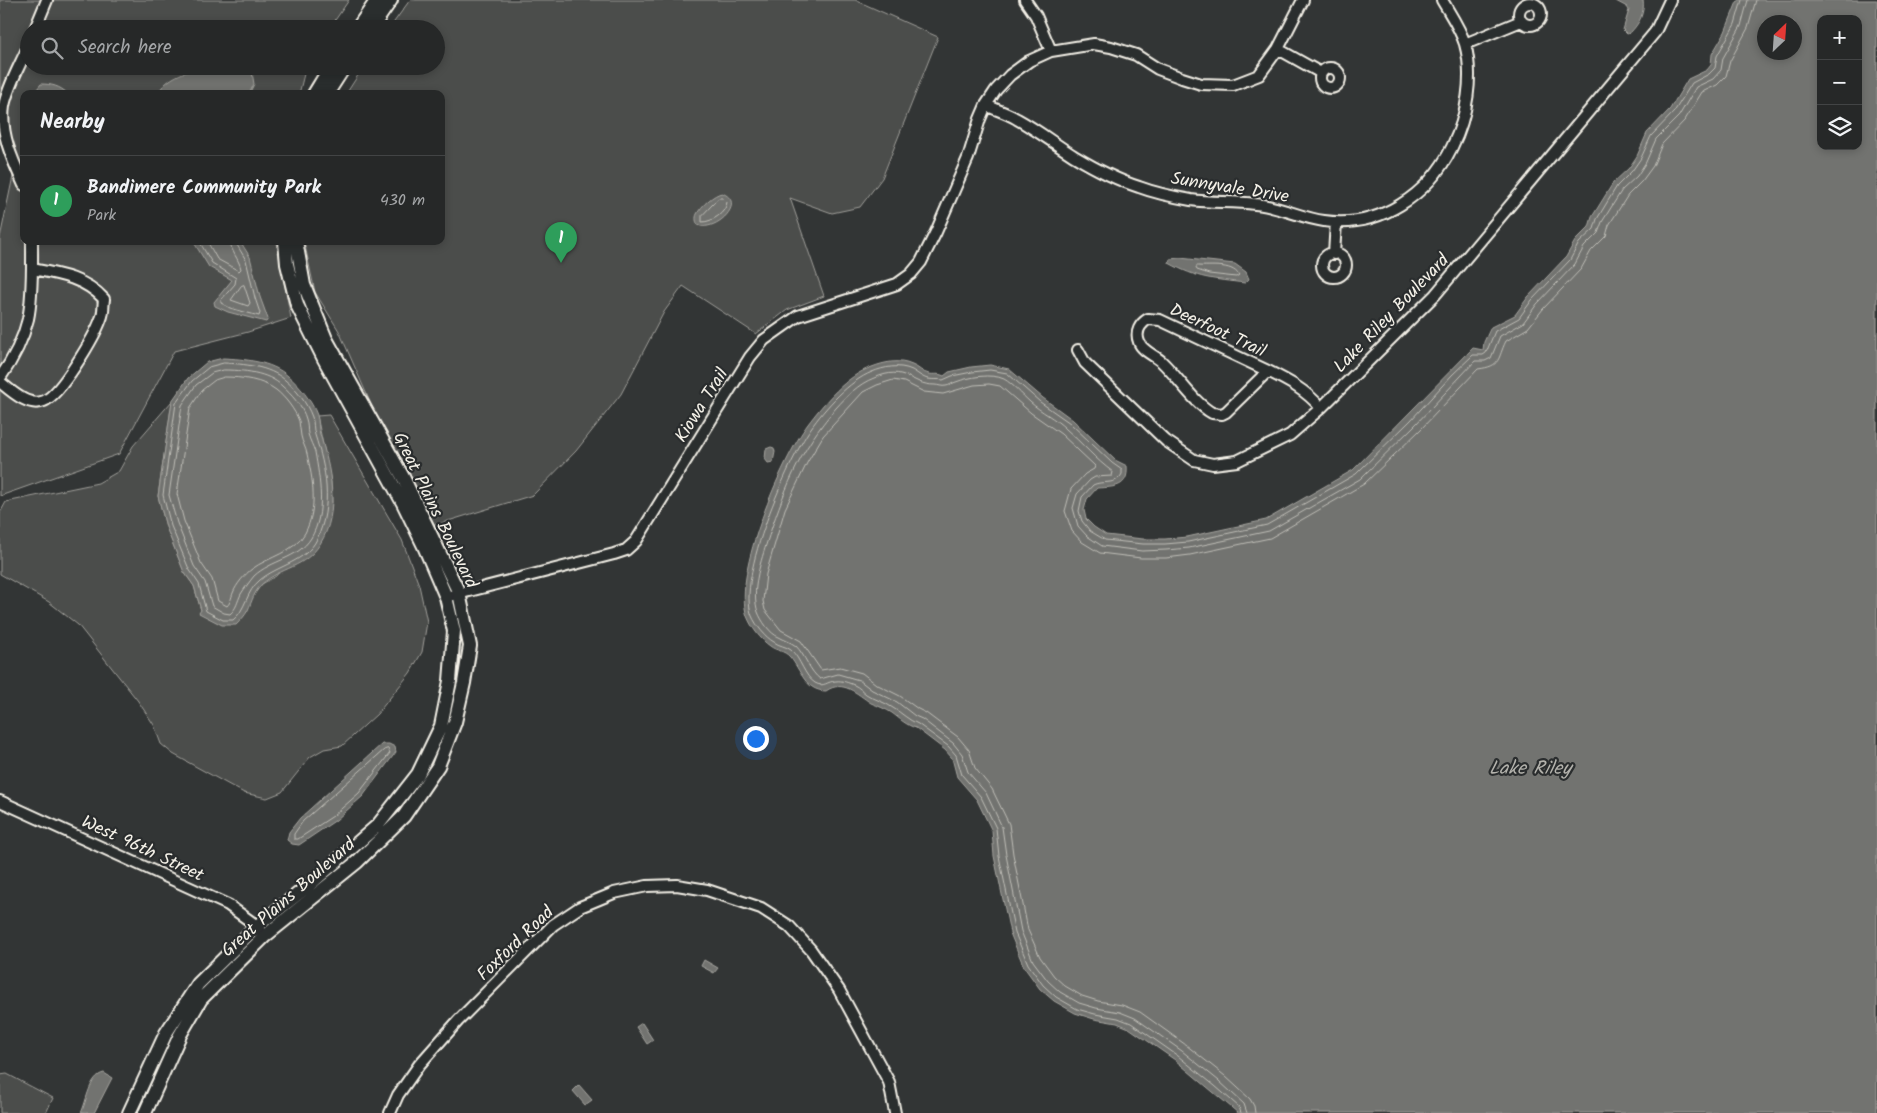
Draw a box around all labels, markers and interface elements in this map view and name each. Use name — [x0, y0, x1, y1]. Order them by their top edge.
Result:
north arrow — [1757, 15, 1802, 60]
map controls — [1817, 15, 1862, 150]
button: + — [1817, 15, 1862, 60]
search box — [20, 20, 445, 75]
text: Search here — [78, 33, 172, 63]
icon: search — [38, 34, 66, 62]
button: − — [1817, 60, 1862, 105]
button: layers — [1817, 105, 1862, 150]
text: Nearby — [40, 106, 105, 139]
street label: Sunnyvale Drive — [1169, 165, 1291, 212]
text: Bandimere Community Park — [87, 173, 321, 203]
text: 1 — [54, 188, 58, 213]
text: 430 m — [380, 188, 425, 213]
text: Park — [87, 203, 116, 228]
pin: 1 — [545, 222, 577, 263]
street label: Lake Riley Boulevard — [1327, 247, 1458, 380]
street label: Deerfoot Trail — [1164, 296, 1271, 367]
street label: Kiowa Trail — [668, 362, 737, 449]
street label: Great Plains Boulevard — [384, 428, 486, 595]
your location — [743, 726, 769, 752]
water label: Lake Riley — [1489, 754, 1574, 784]
street label: West 96th Street — [76, 808, 209, 891]
street label: Great Plains Boulevard — [215, 830, 364, 965]
street label: Foxford Road — [471, 899, 562, 989]

